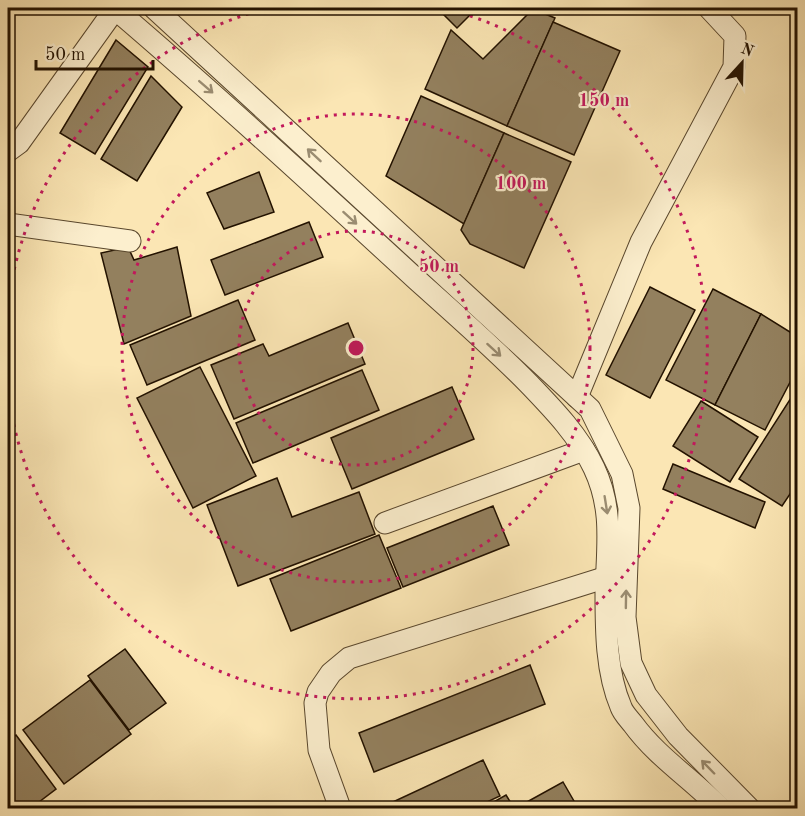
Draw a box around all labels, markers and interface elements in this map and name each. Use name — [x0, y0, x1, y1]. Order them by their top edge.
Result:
scale bar — [36, 33, 153, 71]
north arrow — [712, 33, 772, 93]
text: N — [738, 41, 756, 61]
text: 50 m — [45, 46, 85, 64]
one-way arrow — [198, 80, 213, 94]
text: 150 m — [579, 92, 629, 110]
one-way arrow — [307, 148, 322, 162]
text: 100 m — [496, 175, 546, 193]
one-way arrow — [342, 211, 357, 225]
text: 50 m — [419, 258, 459, 276]
centre of rings — [346, 338, 366, 358]
one-way arrow — [486, 342, 501, 356]
one-way arrow — [601, 495, 612, 514]
one-way arrow — [620, 589, 631, 609]
one-way arrow — [701, 760, 715, 775]

